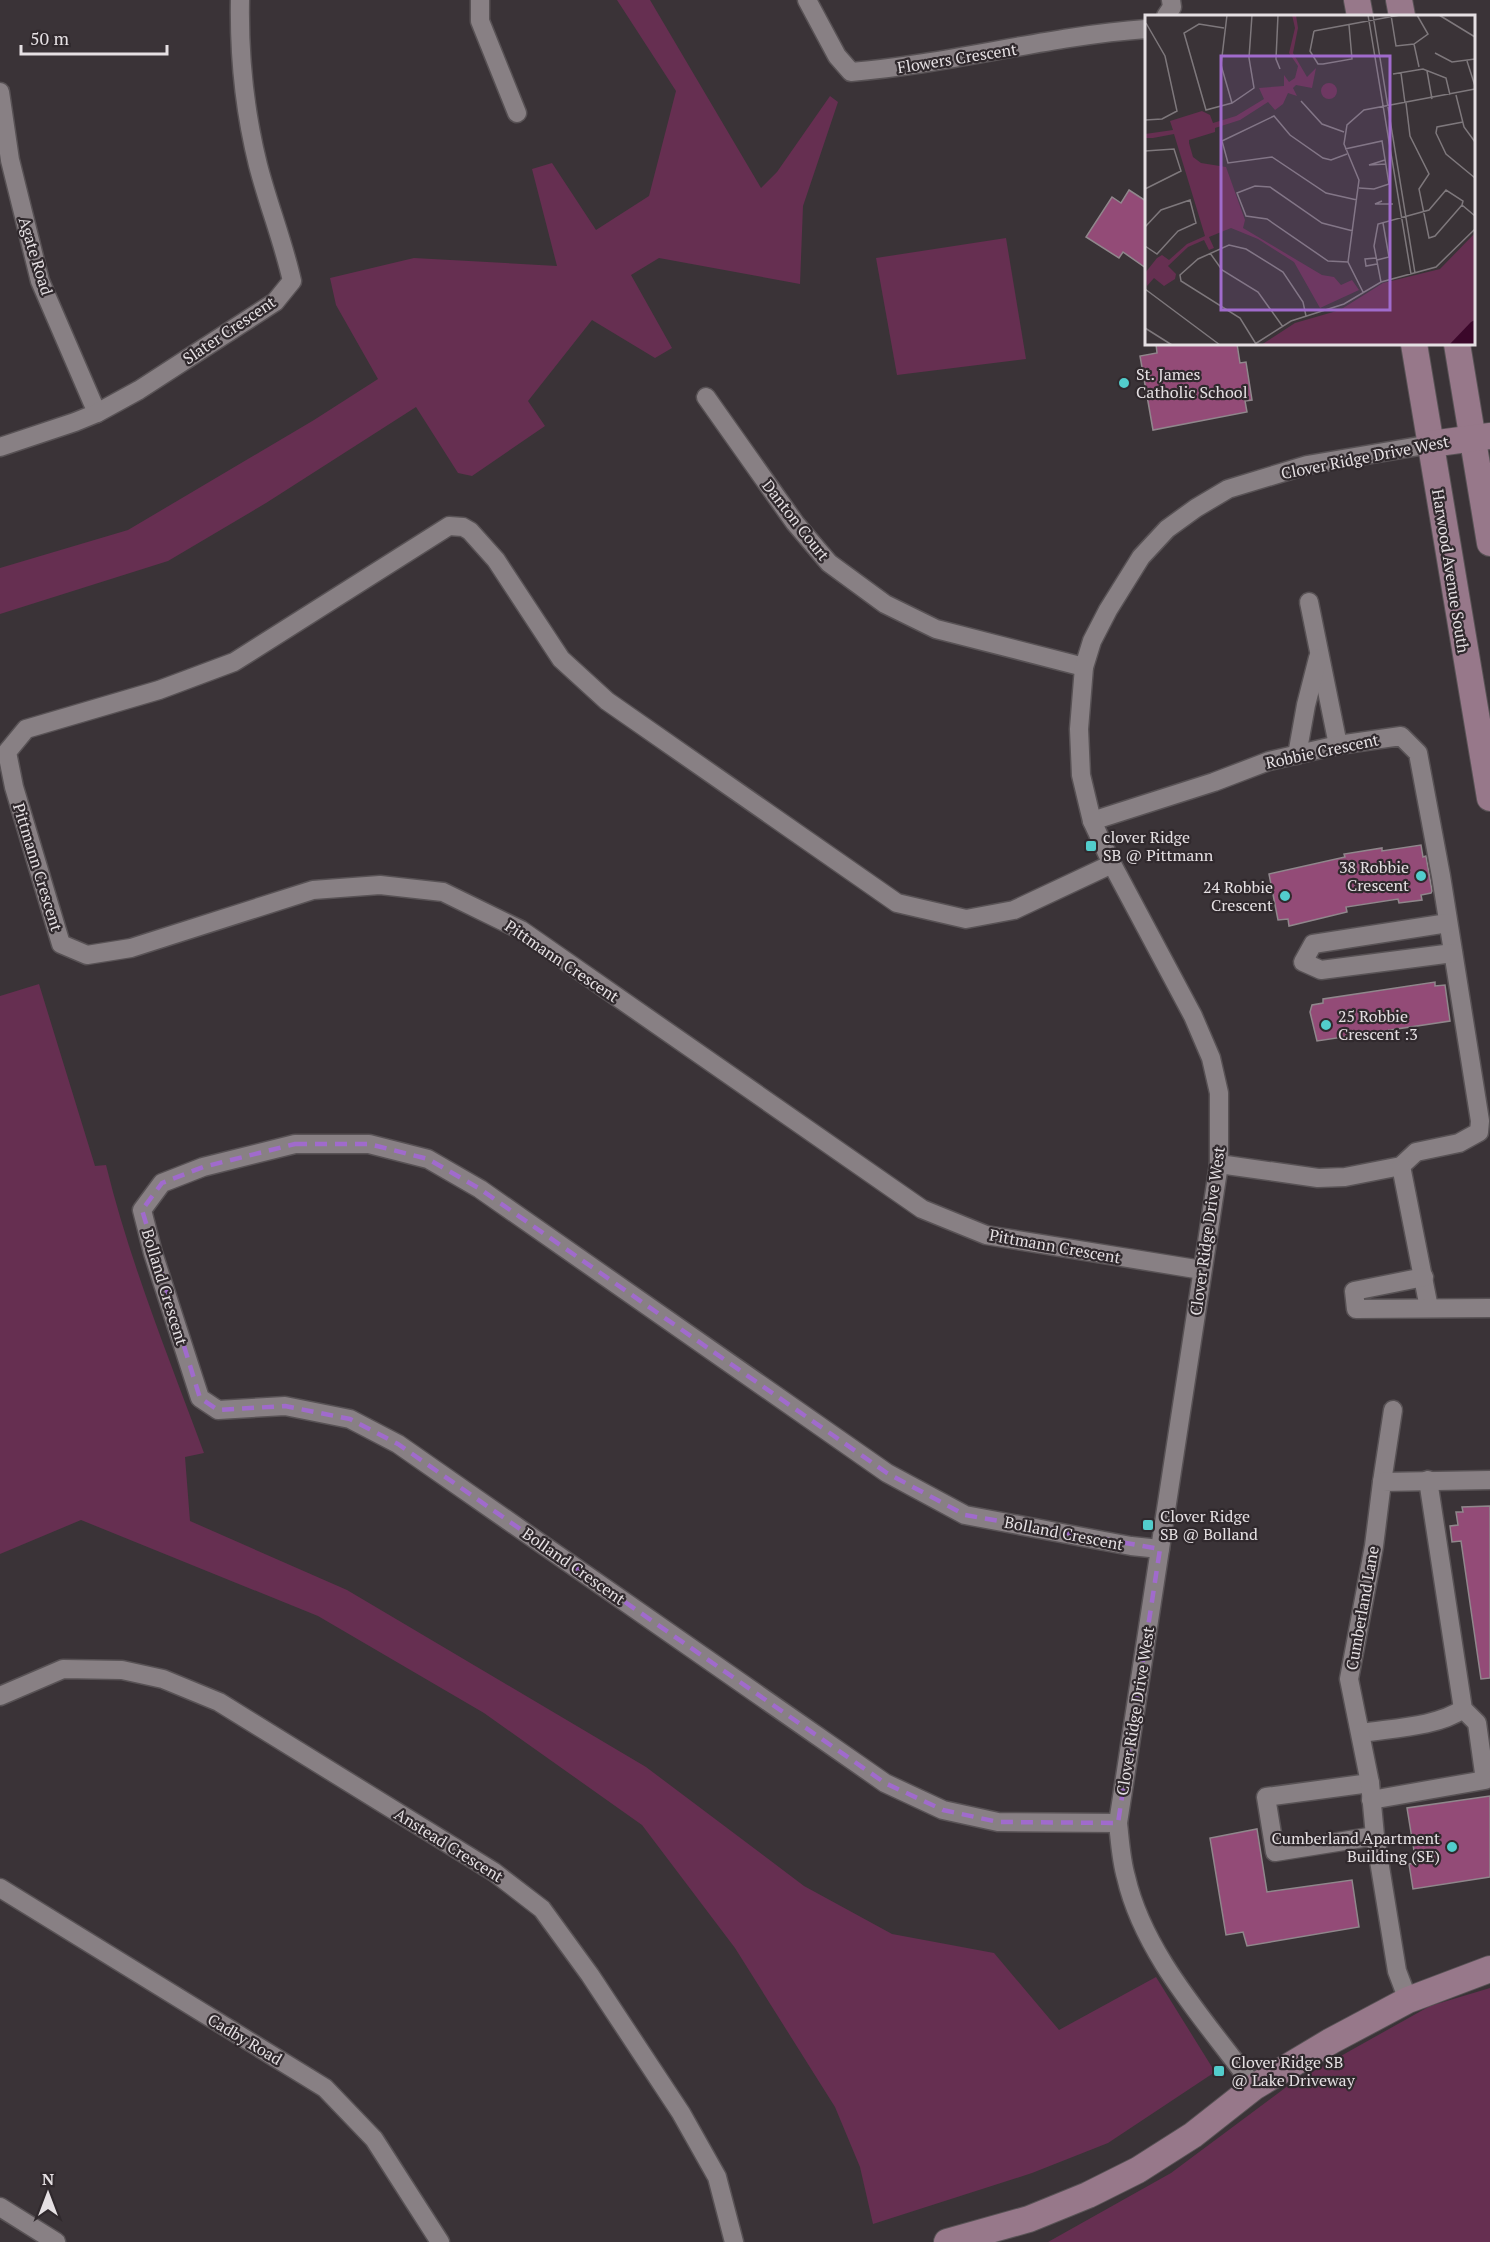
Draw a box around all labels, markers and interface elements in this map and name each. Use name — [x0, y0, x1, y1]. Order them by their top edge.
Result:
inset map — [1145, 15, 1475, 345]
scale bar — [21, 18, 166, 56]
text: 50 m — [30, 26, 70, 50]
street label: Flowers Crescent — [896, 38, 1018, 78]
street label: Agate Road — [14, 214, 58, 298]
street label: Slater Crescent — [178, 291, 280, 369]
place label: St. James Catholic School — [1136, 363, 1248, 403]
marker: St. James Catholic School — [1117, 376, 1131, 390]
street label: Clover Ridge Drive West — [1279, 430, 1451, 484]
street label: Danton Court — [757, 475, 835, 565]
street label: Harwood Avenue South — [1427, 487, 1475, 655]
street label: Robbie Crescent — [1263, 728, 1381, 774]
street label: Pittmann Crescent — [8, 800, 68, 934]
place label: clover Ridge SB @ Pittmann — [1103, 826, 1214, 866]
marker: clover Ridge SB @ Pittmann — [1084, 839, 1098, 853]
place label: 38 Robbie Crescent — [1339, 856, 1409, 896]
marker: 38 Robbie Crescent — [1414, 869, 1428, 883]
place label: 24 Robbie Crescent — [1203, 876, 1273, 916]
marker: 24 Robbie Crescent — [1278, 889, 1292, 903]
street label: Pittmann Crescent — [501, 915, 623, 1007]
place label: 25 Robbie Crescent :3 — [1338, 1005, 1418, 1045]
marker: 25 Robbie Crescent :3 — [1319, 1018, 1333, 1032]
street label: Clover Ridge Drive West — [1184, 1145, 1230, 1317]
street label: Pittmann Crescent — [988, 1224, 1122, 1268]
street label: Bolland Crescent — [137, 1226, 193, 1348]
place label: Clover Ridge SB @ Bolland — [1160, 1505, 1258, 1545]
street label: Bolland Crescent — [1003, 1511, 1125, 1555]
marker: Clover Ridge SB @ Bolland — [1141, 1518, 1155, 1532]
street label: Bolland Crescent — [518, 1522, 630, 1610]
street label: Cumberland Lane — [1340, 1544, 1384, 1672]
street label: Clover Ridge Drive West — [1111, 1625, 1159, 1797]
street label: Anstead Crescent — [390, 1803, 508, 1887]
place label: Cumberland Apartment Building (SE) — [1271, 1827, 1440, 1867]
marker: Cumberland Apartment Building (SE) — [1445, 1840, 1459, 1854]
street label: Cadby Road — [204, 2008, 286, 2070]
place label: Clover Ridge SB @ Lake Driveway — [1231, 2051, 1356, 2091]
marker: Clover Ridge SB @ Lake Driveway — [1212, 2064, 1226, 2078]
north arrow — [18, 2164, 78, 2224]
text: N — [42, 2168, 54, 2190]

